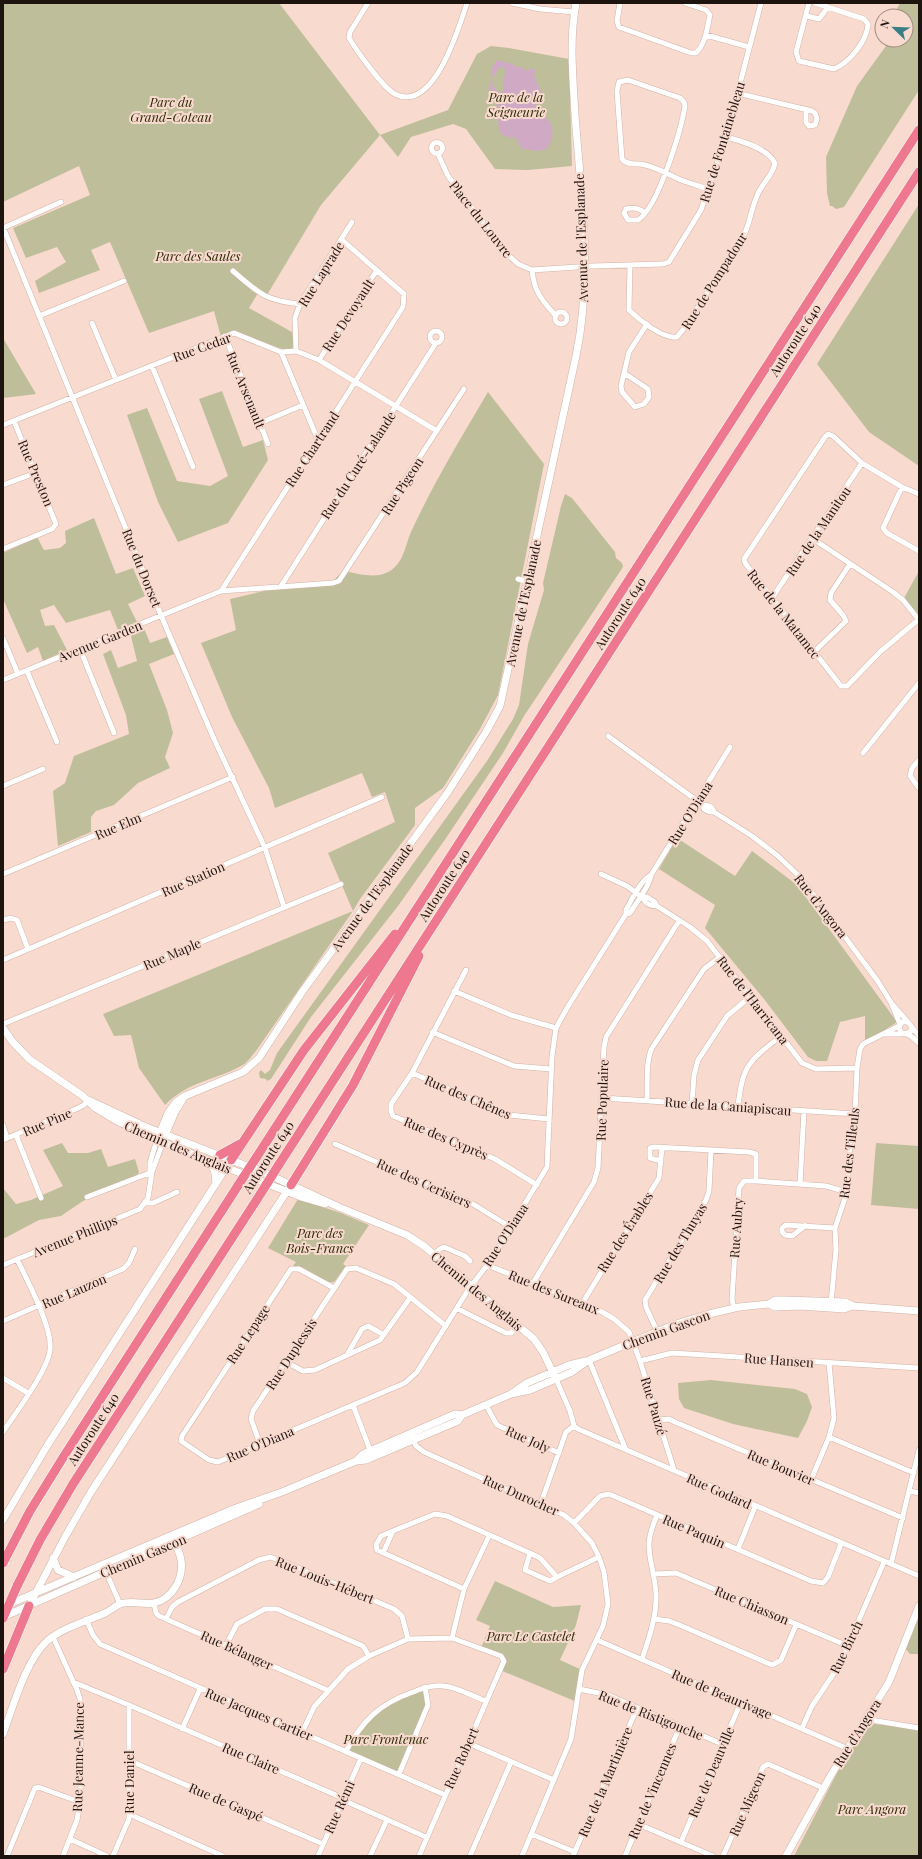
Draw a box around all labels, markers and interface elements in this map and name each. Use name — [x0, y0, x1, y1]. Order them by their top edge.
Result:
north arrow — [874, 8, 914, 48]
text: N — [876, 17, 893, 30]
street label: Rue de Fontainebleau — [695, 79, 748, 204]
park label: Parc de la Seigneurie — [486, 88, 545, 120]
park label: Parc du Grand-Coteau — [130, 93, 212, 125]
street label: Avenue de l'Esplanade — [570, 173, 591, 304]
street label: Place du Louvre — [446, 177, 517, 261]
street label: Rue de Pompadour — [677, 229, 750, 332]
street label: Rue Laprade — [294, 238, 348, 310]
park label: Parc des Saules — [155, 247, 240, 264]
street label: Rue Devoyault — [318, 275, 378, 354]
street label: Autoroute 640 — [764, 300, 824, 380]
street label: Rue Cedar — [170, 328, 234, 365]
street label: Rue Arsenault — [223, 349, 270, 431]
street label: Rue Chartrand — [281, 407, 343, 490]
street label: Rue du Curé-Lalande — [316, 407, 399, 522]
street label: Rue Preston — [15, 437, 58, 509]
street label: Rue Pigeon — [377, 453, 427, 518]
street label: Rue de la Manitou — [781, 482, 854, 579]
street label: Rue du Dorset — [119, 526, 166, 610]
street label: Avenue de l'Esplanade — [501, 538, 544, 669]
street label: Rue de la Matamec — [744, 565, 825, 662]
street label: Autoroute 640 — [589, 573, 649, 653]
street label: Avenue Garden — [54, 616, 145, 665]
street label: Rue O'Diana — [663, 777, 716, 848]
street label: Rue Elm — [92, 808, 144, 843]
street label: Avenue de l'Esplanade — [326, 839, 417, 955]
street label: Autoroute 640 — [413, 845, 473, 925]
street label: Rue Station — [159, 857, 227, 900]
street label: Rue d'Angora — [791, 870, 852, 942]
street label: Rue Maple — [140, 934, 204, 973]
street label: Rue de l'Harricana — [714, 952, 794, 1048]
street label: Rue Populaire — [592, 1058, 611, 1141]
street label: Rue des Chênes — [422, 1071, 514, 1122]
street label: Rue de la Caniapiscau — [664, 1093, 792, 1118]
street label: Rue Pine — [20, 1103, 74, 1139]
street label: Rue des Tilleuls — [834, 1106, 863, 1199]
street label: Rue des Cyprès — [401, 1112, 491, 1163]
street label: Chemin des Anglais — [122, 1116, 234, 1177]
street label: Autoroute 640 — [237, 1117, 297, 1197]
street label: Rue des Cerisiers — [374, 1154, 474, 1211]
street label: Rue des Érables — [593, 1188, 656, 1275]
street label: Rue Aubry — [725, 1197, 746, 1259]
street label: Rue des Thuyas — [649, 1199, 710, 1286]
street label: Rue O'Diana — [478, 1200, 532, 1269]
street label: Avenue Phillips — [29, 1211, 120, 1261]
park label: Parc des Bois-Francs — [285, 1224, 354, 1256]
street label: Chemin des Anglais — [428, 1247, 527, 1334]
street label: Rue des Sureaux — [506, 1266, 602, 1318]
street label: Rue Lauzon — [39, 1269, 109, 1312]
street label: Rue Lepage — [222, 1301, 273, 1367]
street label: Chemin Gascon — [620, 1306, 712, 1353]
street label: Rue Duplessis — [261, 1315, 320, 1393]
street label: Rue Hansen — [744, 1349, 815, 1370]
street label: Rue Pauzé — [638, 1375, 672, 1437]
street label: Autoroute 640 — [62, 1389, 122, 1469]
street label: Rue O'Diana — [223, 1421, 297, 1465]
street label: Rue Joly — [503, 1421, 554, 1456]
street label: Rue Bouvier — [745, 1445, 817, 1488]
street label: Rue Godard — [684, 1469, 755, 1513]
street label: Rue Durocher — [480, 1470, 562, 1519]
street label: Rue Paquin — [660, 1510, 728, 1551]
street label: Chemin Gascon — [97, 1530, 189, 1581]
street label: Rue Louis-Hébert — [273, 1552, 377, 1607]
street label: Rue Chiasson — [712, 1581, 792, 1628]
street label: Rue Birch — [825, 1617, 866, 1676]
street label: Rue Bélanger — [198, 1626, 276, 1673]
park label: Parc Le Castelet — [486, 1627, 576, 1644]
street label: Rue de Beaurivage — [669, 1665, 775, 1723]
street label: Rue Jacques Cartier — [203, 1683, 316, 1744]
street label: Rue de Ristigouche — [596, 1686, 706, 1743]
street label: Rue d'Angora — [829, 1695, 884, 1770]
street label: Rue Jeanne-Mance — [68, 1702, 87, 1812]
street label: Rue de Deauville — [684, 1723, 738, 1820]
street label: Rue Robert — [439, 1724, 482, 1791]
street label: Rue de la Martinière — [574, 1724, 636, 1840]
park label: Parc Frontenac — [343, 1730, 429, 1747]
street label: Rue Claire — [220, 1738, 283, 1777]
street label: Rue de Vincennes — [624, 1740, 680, 1841]
street label: Rue Daniel — [120, 1750, 137, 1814]
street label: Rue Migeon — [725, 1769, 768, 1839]
street label: Rue de Gaspé — [187, 1778, 266, 1825]
street label: Rue Rémi — [319, 1778, 358, 1836]
park label: Parc Angora — [837, 1800, 906, 1817]

